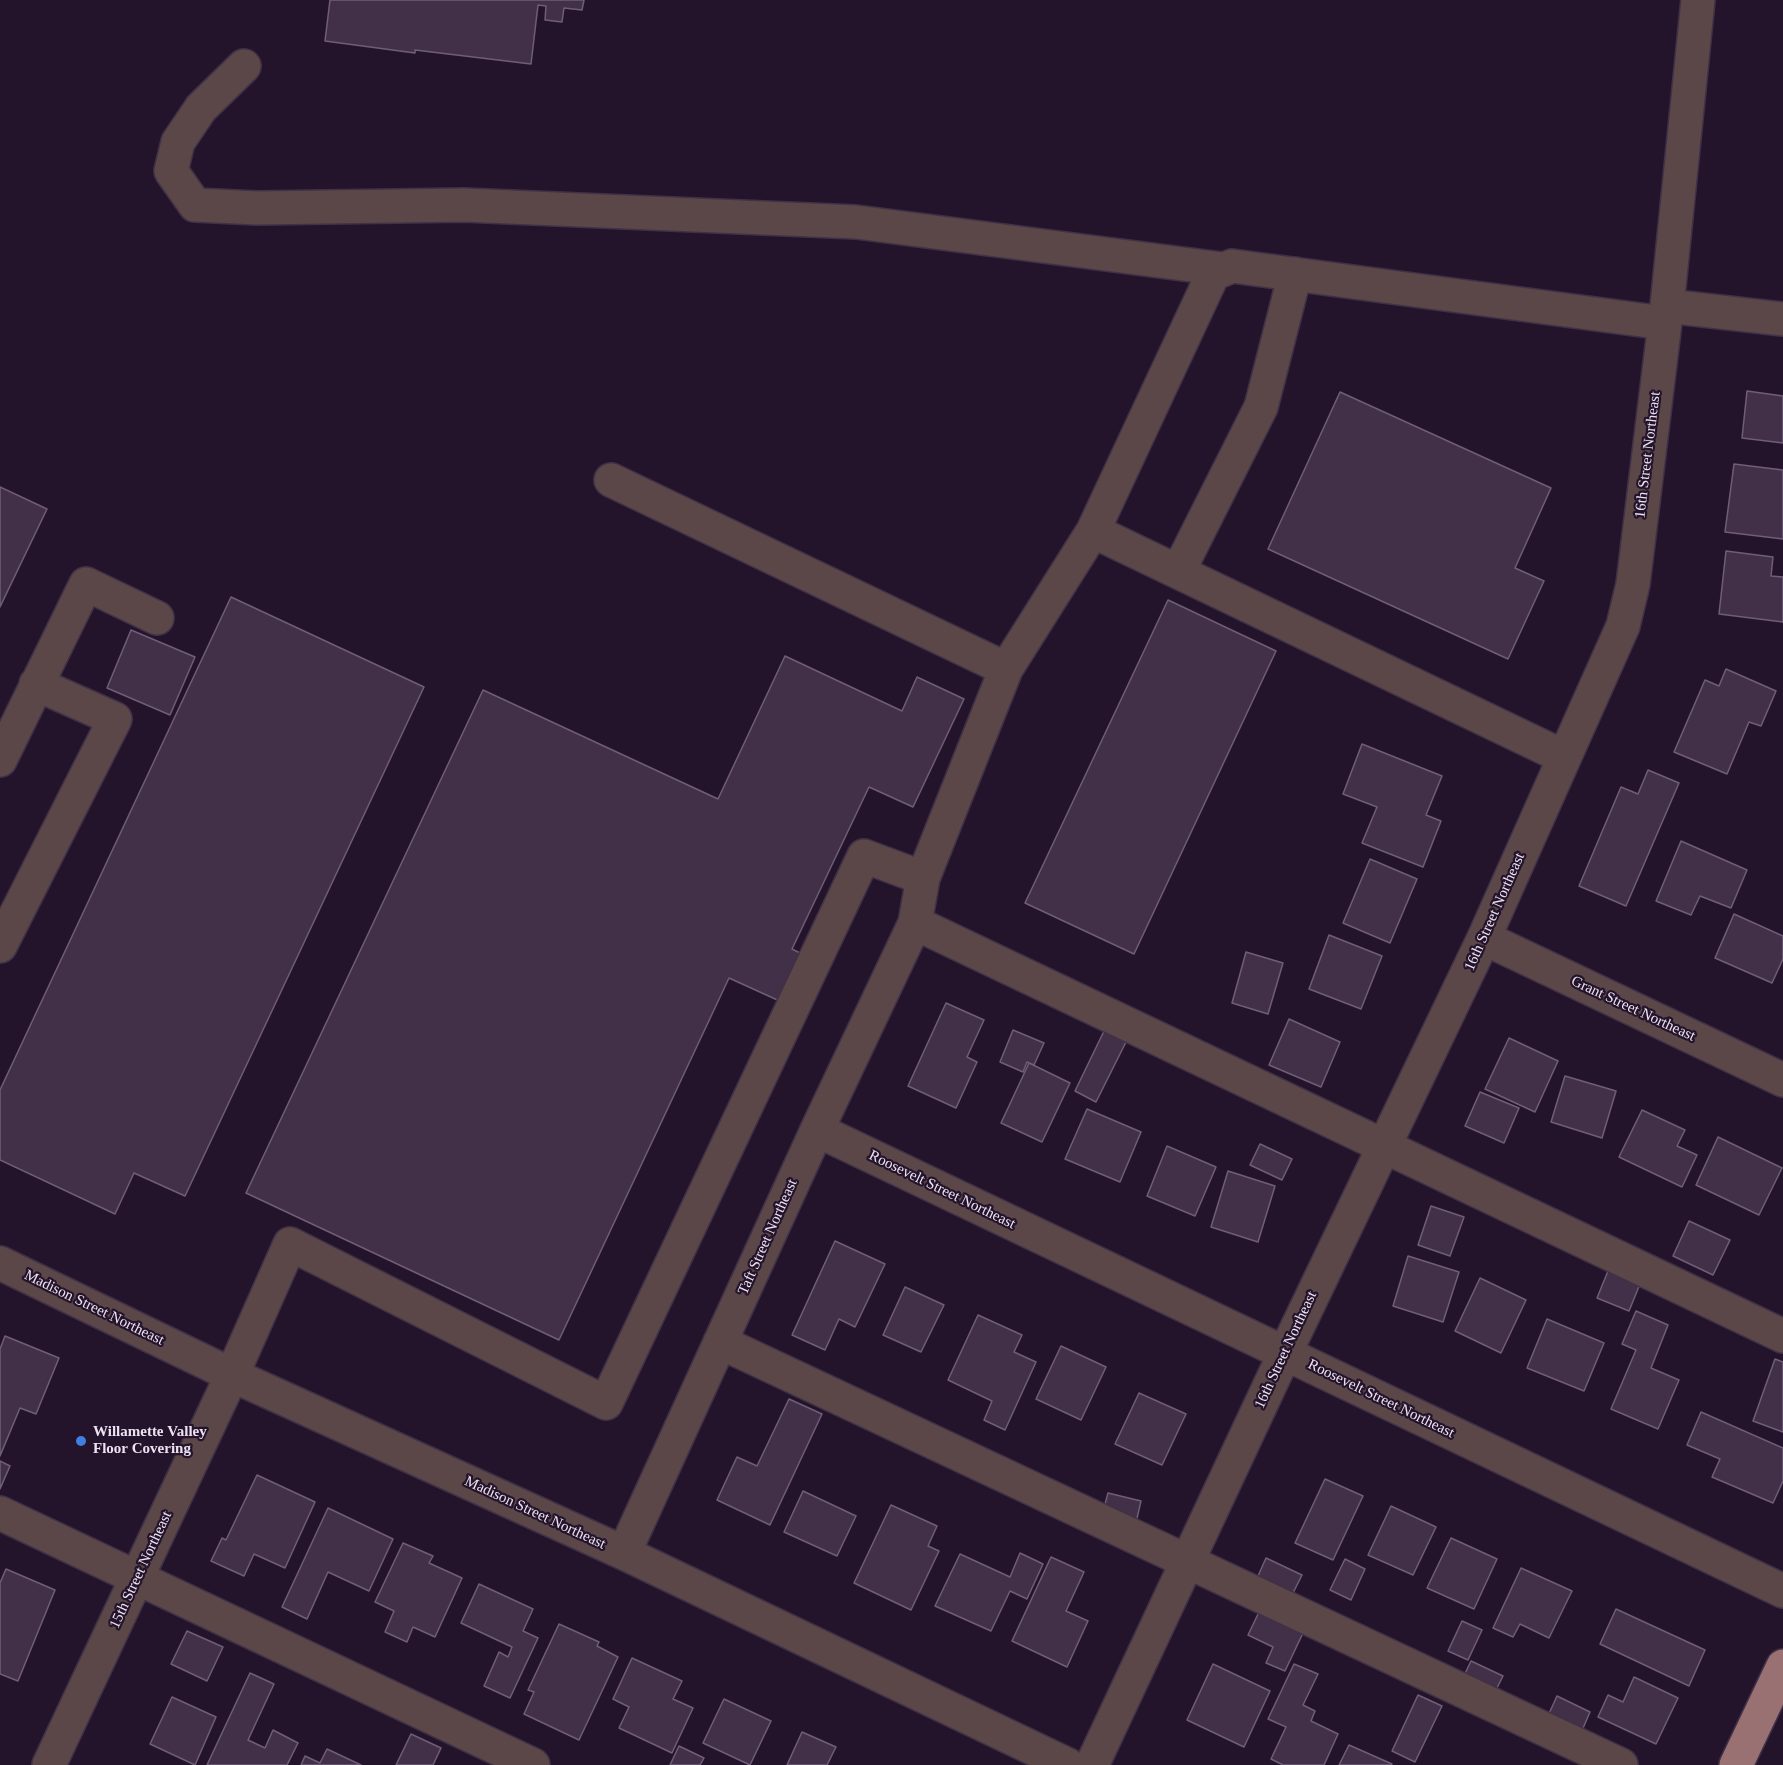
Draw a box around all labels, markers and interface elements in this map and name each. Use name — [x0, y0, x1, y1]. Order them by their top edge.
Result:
street label: 16th Street Northeast — [1631, 391, 1665, 519]
street label: 16th Street Northeast — [1461, 850, 1529, 974]
street label: Grant Street Northeast — [1568, 972, 1698, 1046]
street label: Roosevelt Street Northeast — [866, 1147, 1018, 1233]
street label: Taft Street Northeast — [734, 1176, 802, 1298]
street label: Madison Street Northeast — [21, 1266, 167, 1350]
street label: 16th Street Northeast — [1251, 1288, 1321, 1412]
street label: Roosevelt Street Northeast — [1305, 1356, 1457, 1442]
place label: Willamette Valley Floor Covering — [93, 1423, 207, 1458]
marker: Willamette Valley Floor Covering — [74, 1434, 88, 1448]
street label: Madison Street Northeast — [462, 1472, 608, 1554]
street label: 15th Street Northeast — [106, 1508, 176, 1632]

